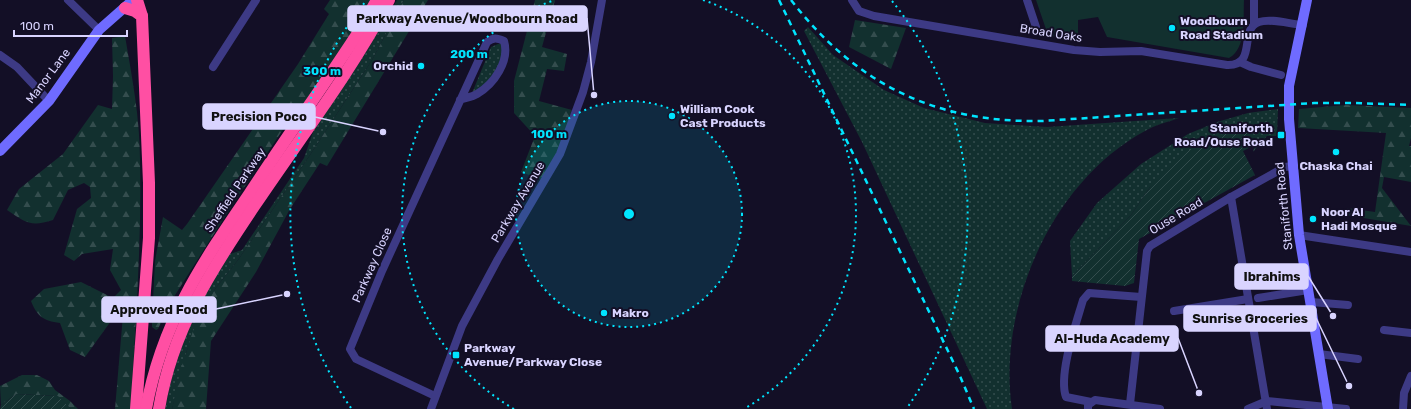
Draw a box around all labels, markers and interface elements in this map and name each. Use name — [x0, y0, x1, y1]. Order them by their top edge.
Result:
callout: Parkway Avenue/Woodbourn Road — [348, 6, 587, 31]
text: Parkway Avenue/Woodbourn Road — [356, 11, 578, 26]
scale bar — [14, 12, 127, 38]
place label: Woodbourn Road Stadium — [1180, 14, 1263, 42]
text: 100 m — [20, 19, 54, 33]
street label: Broad Oaks — [1019, 21, 1083, 45]
marker: Woodbourn Road Stadium — [1167, 23, 1177, 33]
street label: Manor Lane — [23, 46, 73, 106]
text: 200 m — [450, 47, 488, 61]
place label: Orchid — [373, 59, 413, 73]
marker: Orchid — [416, 61, 426, 71]
text: 300 m — [303, 64, 341, 78]
place label: William Cook Cast Products — [680, 102, 766, 130]
callout: Precision Poco — [203, 104, 315, 129]
text: Precision Poco — [211, 109, 307, 124]
marker: William Cook Cast Products — [667, 111, 677, 121]
place label: Staniforth Road/Ouse Road — [1174, 121, 1273, 149]
text: 100 m — [531, 127, 567, 141]
marker: Staniforth Road/Ouse Road — [1276, 130, 1286, 140]
street label: Sheffield Parkway — [202, 145, 269, 235]
marker: Chaska Chai — [1331, 147, 1341, 157]
street label: Parkway Avenue — [488, 159, 548, 245]
place label: Chaska Chai — [1299, 159, 1373, 173]
street label: Staniforth Road — [1272, 161, 1296, 251]
street label: Ouse Road — [1147, 195, 1205, 237]
place label: Noor Al Hadi Mosque — [1321, 205, 1397, 233]
centre of rings — [622, 207, 636, 221]
marker: Noor Al Hadi Mosque — [1308, 214, 1318, 224]
street label: Parkway Close — [349, 225, 395, 305]
callout: Ibrahims — [1235, 264, 1308, 289]
text: Ibrahims — [1243, 269, 1301, 284]
callout: Approved Food — [102, 297, 216, 322]
text: Approved Food — [110, 302, 208, 317]
place label: Makro — [612, 306, 649, 320]
callout: Sunrise Groceries — [1184, 306, 1316, 331]
marker: Makro — [599, 308, 609, 318]
text: Sunrise Groceries — [1192, 311, 1308, 326]
callout: Al-Huda Academy — [1046, 326, 1178, 351]
text: Al-Huda Academy — [1054, 331, 1170, 346]
place label: Parkway Avenue/Parkway Close — [464, 341, 602, 369]
marker: Parkway Avenue/Parkway Close — [451, 350, 461, 360]

